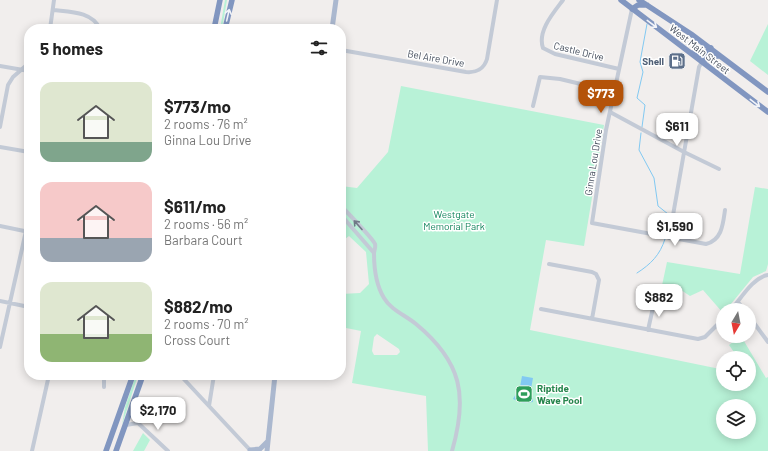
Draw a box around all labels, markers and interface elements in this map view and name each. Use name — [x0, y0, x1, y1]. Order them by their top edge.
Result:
one-way arrow — [225, 8, 233, 21]
one-way arrow — [647, 19, 658, 28]
street label: West Main Street — [667, 22, 733, 77]
icon: filters — [308, 37, 330, 59]
text: 5 homes — [40, 38, 103, 58]
street label: Castle Drive — [553, 39, 605, 63]
street label: Bel Aire Drive — [407, 47, 465, 69]
fuel station icon: Shell — [667, 51, 687, 71]
place label: Shell — [642, 55, 664, 67]
pin: $773 — [577, 80, 625, 114]
text: $773 — [587, 85, 615, 101]
text: $773/mo — [164, 96, 231, 116]
icon: home — [72, 98, 120, 146]
one-way arrow — [750, 98, 761, 107]
pin: $611 — [653, 113, 701, 147]
text: 2 rooms · 76 m² — [164, 116, 248, 132]
text: $611 — [665, 118, 689, 134]
street label: Ginna Lou Drive — [582, 128, 604, 196]
text: Ginna Lou Drive — [164, 132, 252, 148]
text: $611/mo — [164, 196, 226, 216]
icon: home — [72, 198, 120, 246]
park label: Westgate Memorial Park — [423, 208, 485, 232]
pin: $1,590 — [642, 213, 708, 247]
text: 2 rooms · 56 m² — [164, 216, 248, 232]
text: $1,590 — [657, 218, 693, 234]
one-way arrow — [354, 221, 363, 231]
text: Barbara Court — [164, 232, 243, 248]
pin: $882 — [635, 284, 683, 318]
text: $882 — [645, 289, 673, 305]
text: $882/mo — [164, 296, 233, 316]
icon: home — [72, 298, 120, 346]
north arrow — [716, 303, 756, 343]
map controls — [716, 303, 756, 439]
text: 2 rooms · 70 m² — [164, 316, 248, 332]
text: Cross Court — [164, 332, 230, 348]
button: locate — [716, 351, 756, 391]
place label: Riptide Wave Pool — [537, 382, 582, 406]
sports icon: Riptide Wave Pool — [514, 384, 534, 404]
pin: $2,170 — [125, 397, 191, 431]
button: layers — [716, 399, 756, 439]
text: $2,170 — [140, 402, 176, 418]

